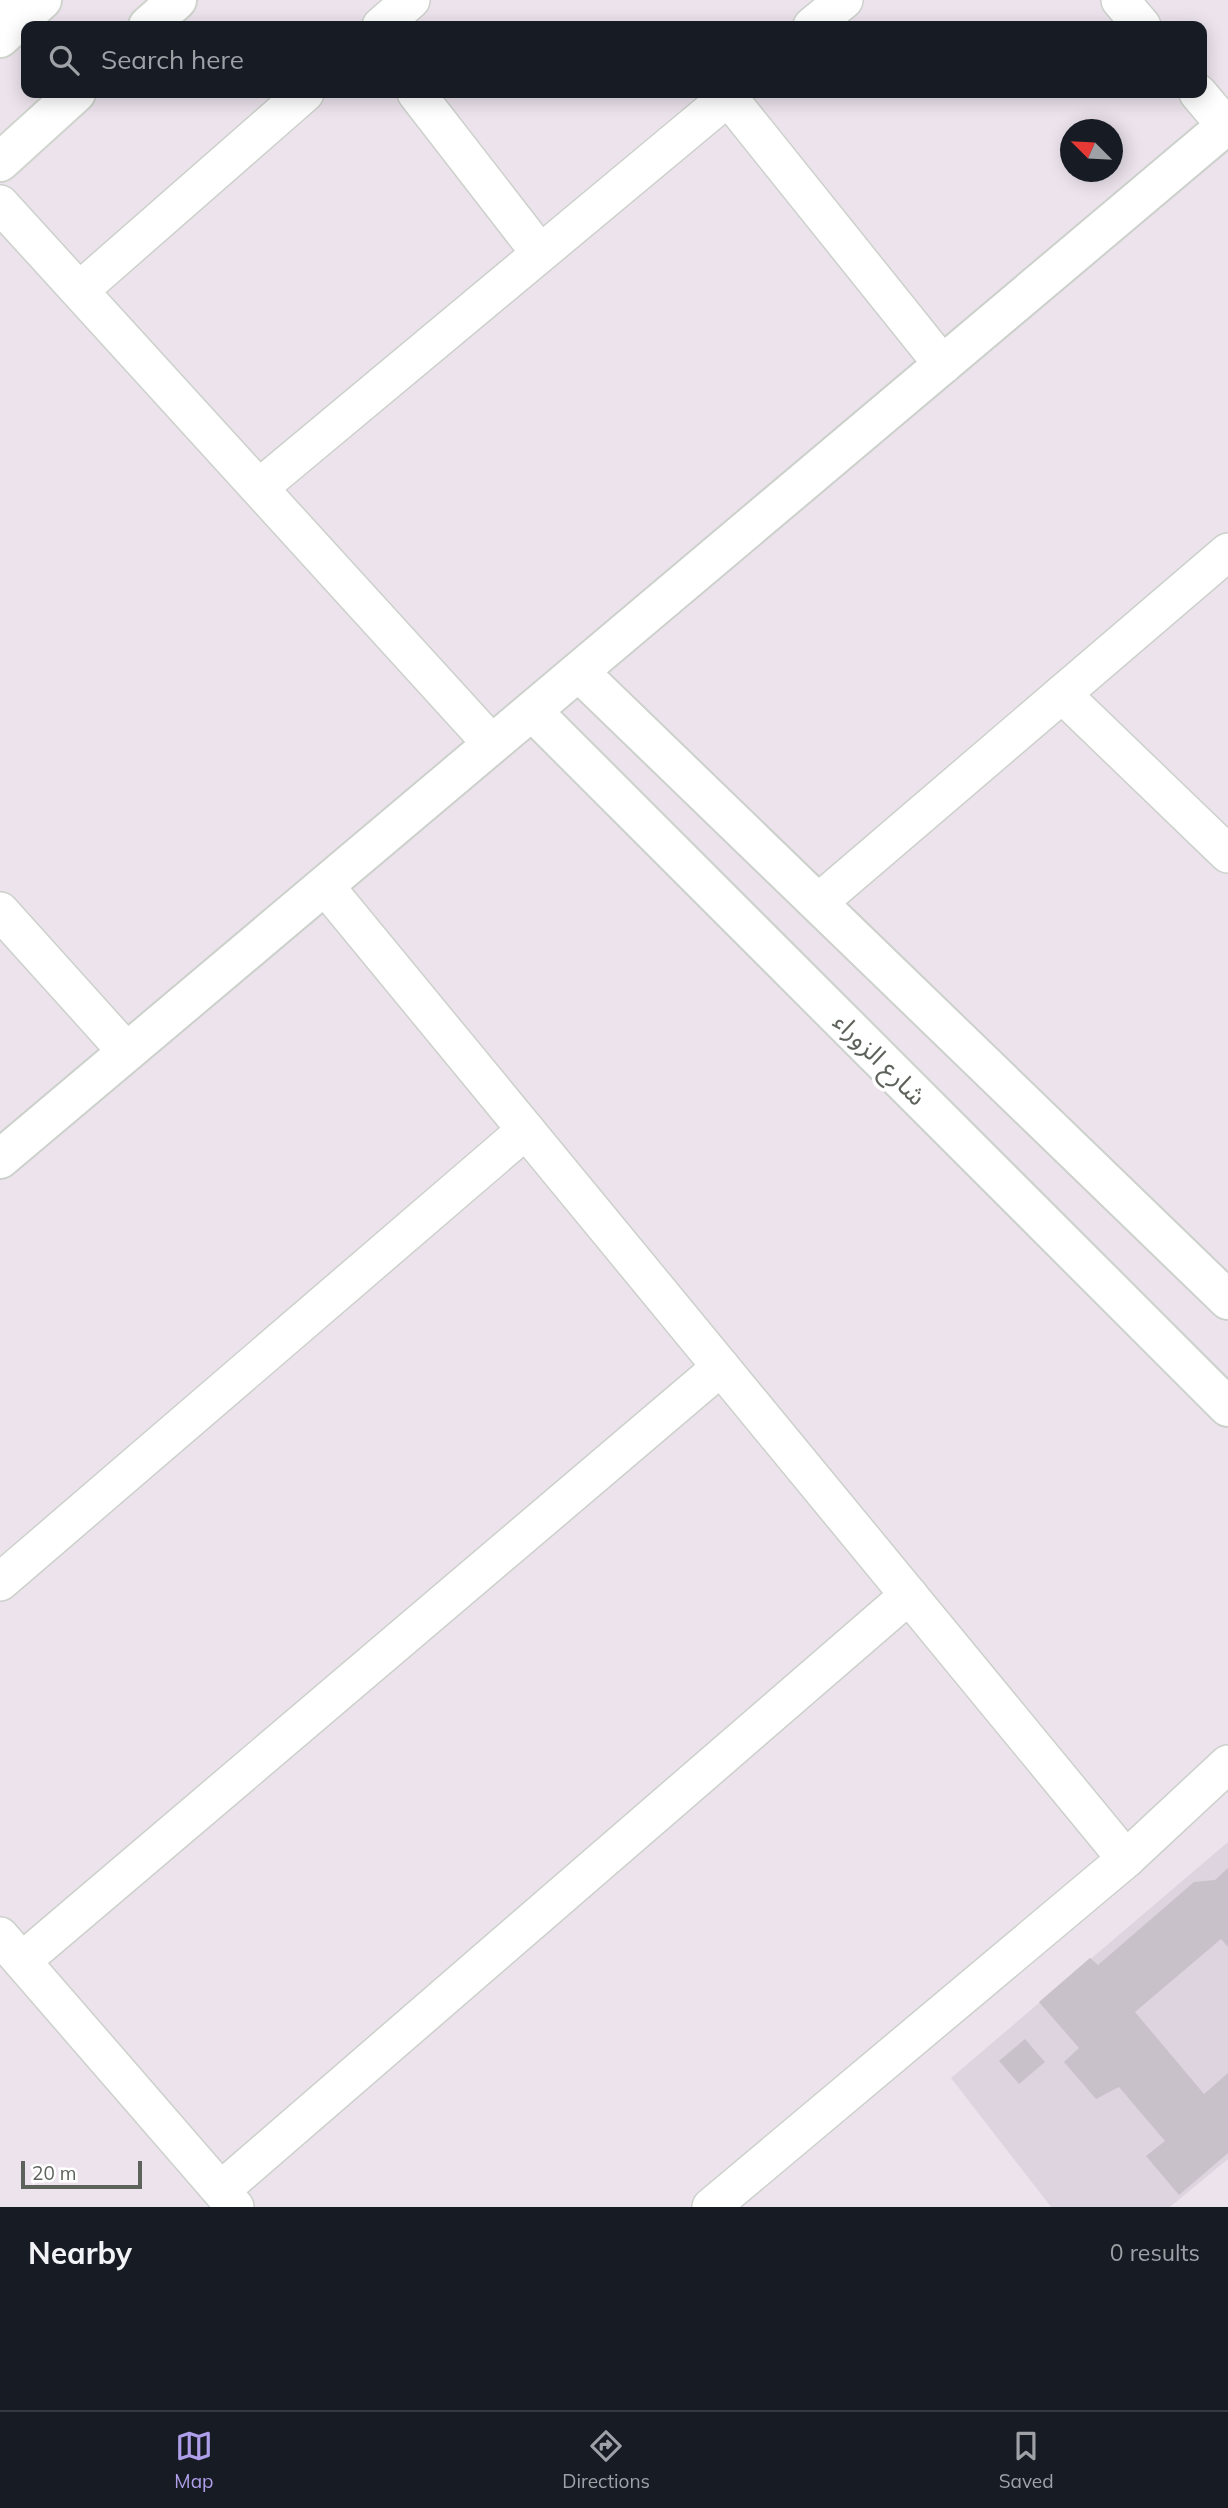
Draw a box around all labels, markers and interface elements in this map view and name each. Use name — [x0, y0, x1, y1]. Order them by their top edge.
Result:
search box — [21, 21, 1207, 98]
icon: search — [45, 41, 83, 79]
text: Search here — [101, 43, 244, 76]
north arrow — [1060, 119, 1123, 182]
street label: شارع الزوراء — [825, 1005, 934, 1114]
scale bar — [21, 2158, 142, 2190]
text: 20 m — [32, 2161, 76, 2185]
text: Nearby — [28, 2234, 132, 2272]
text: 0 results — [1110, 2238, 1200, 2267]
tab: Map — [174, 2427, 213, 2493]
tab: Directions — [562, 2427, 650, 2493]
tab: Saved — [999, 2427, 1054, 2493]

